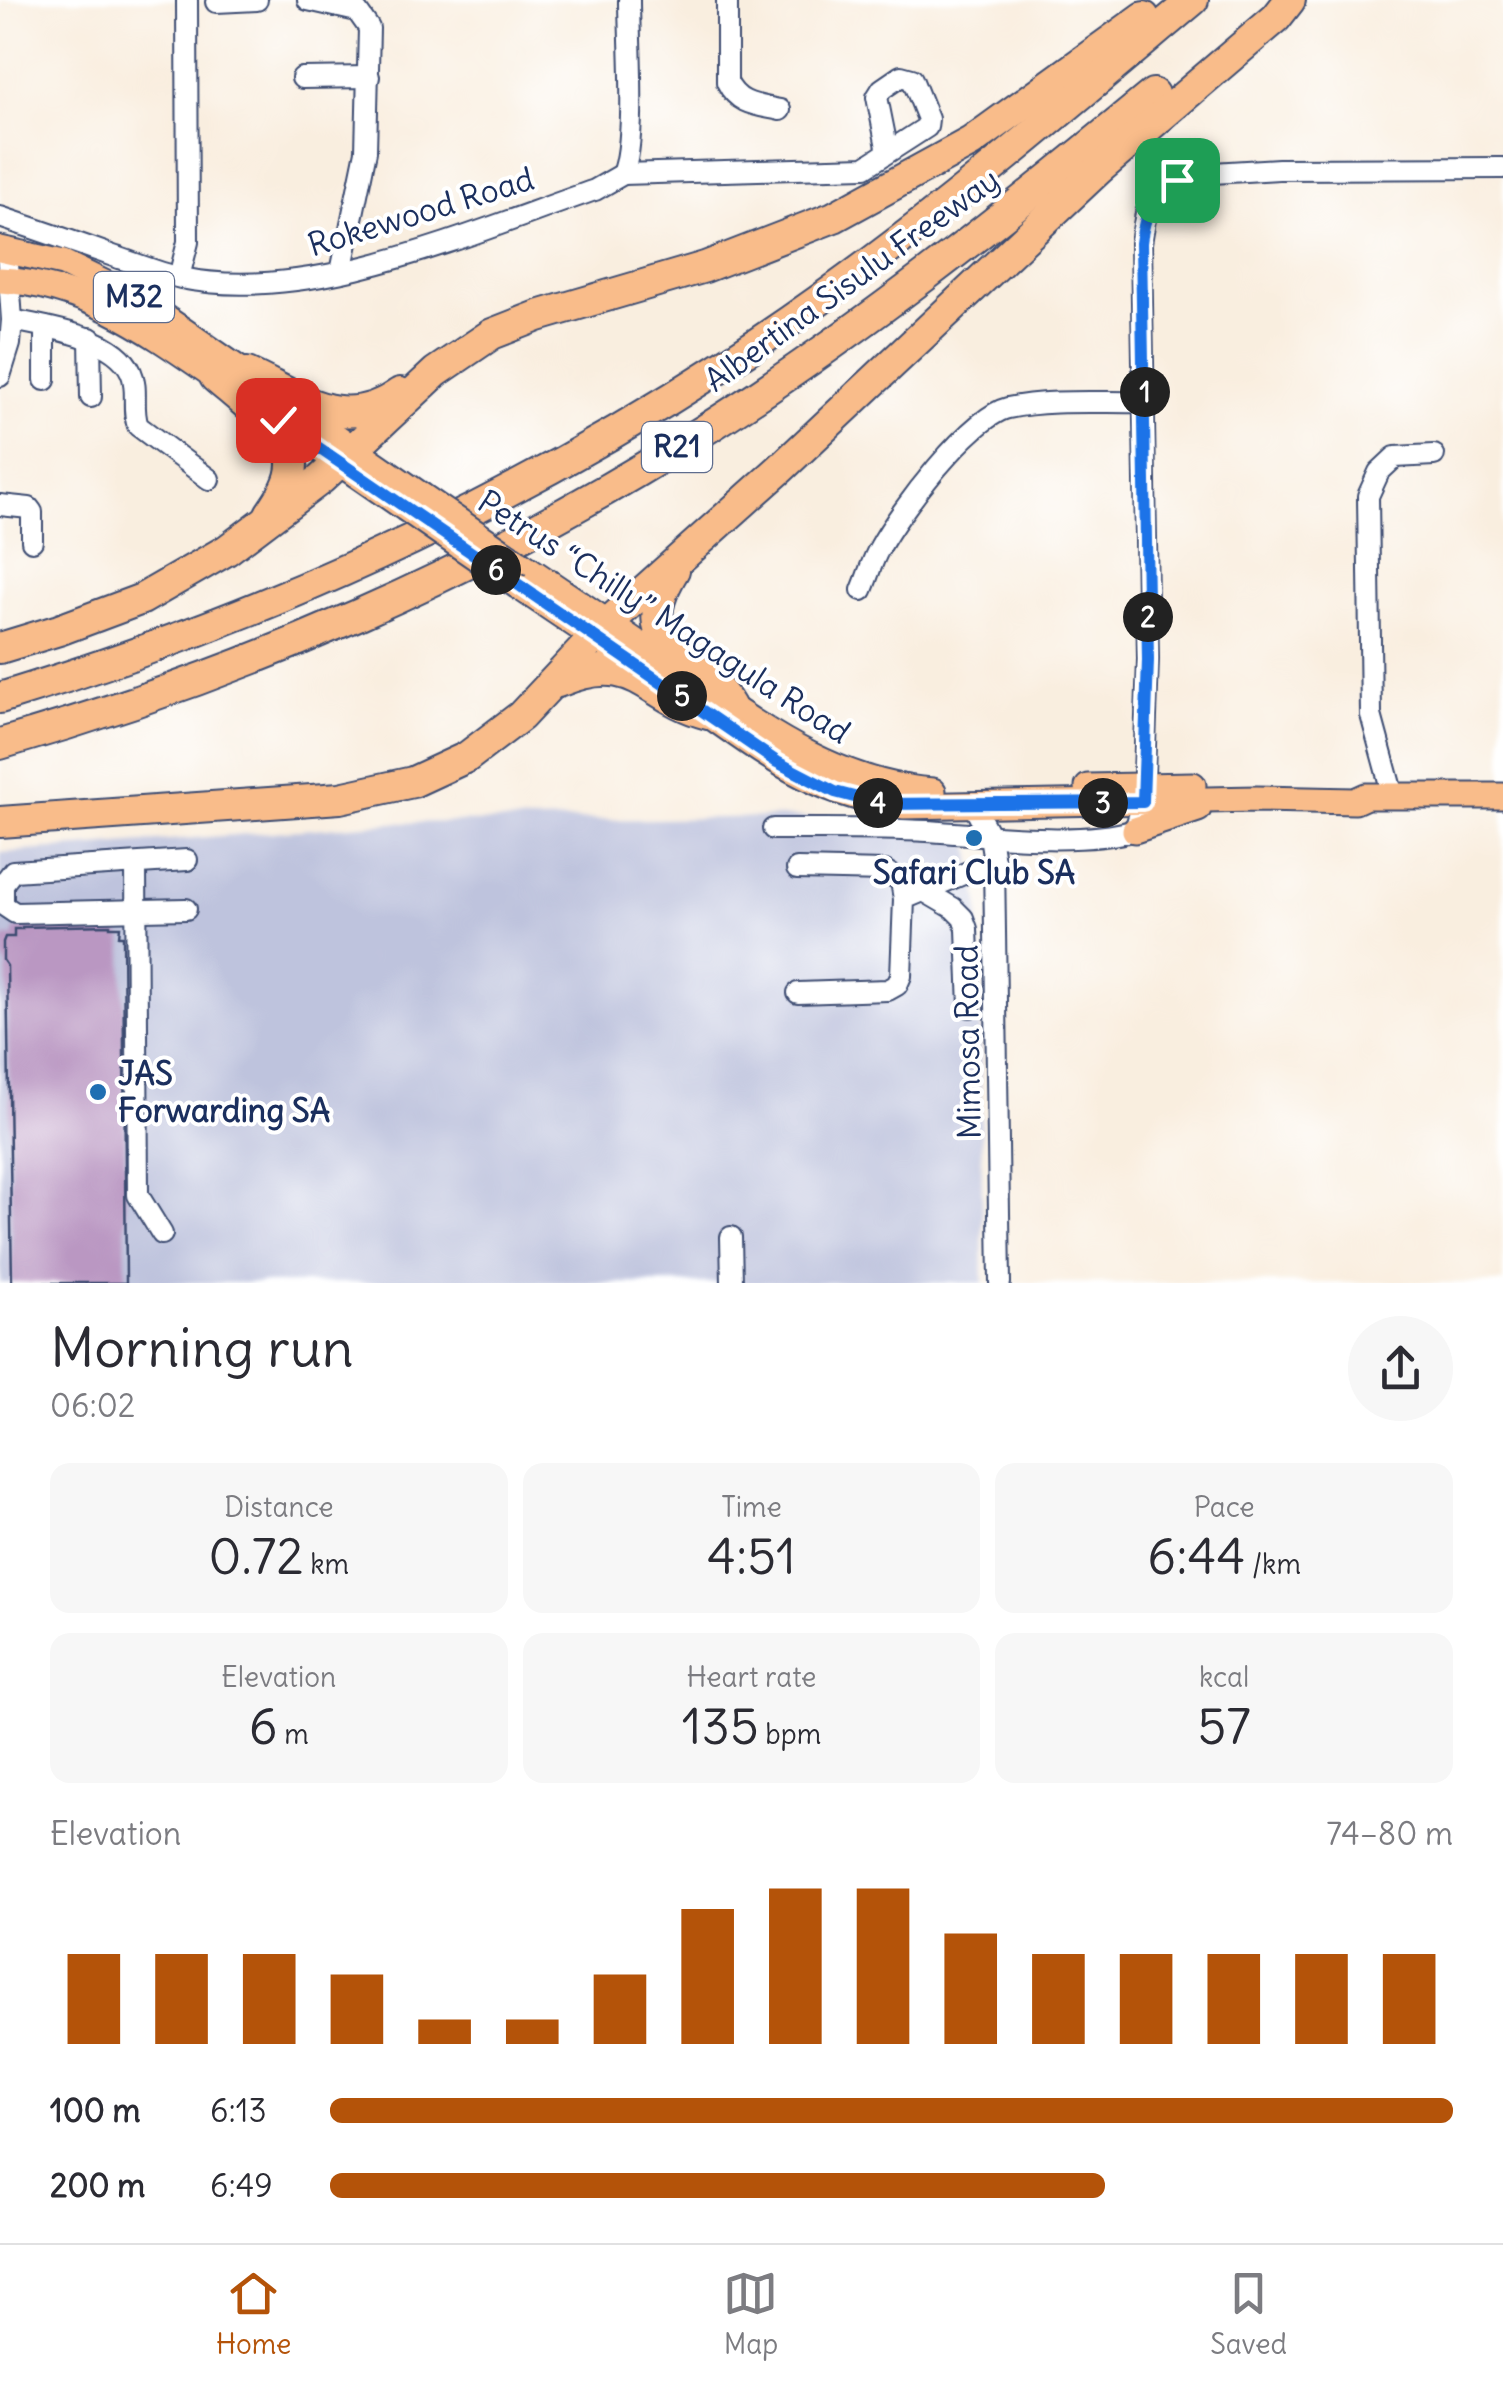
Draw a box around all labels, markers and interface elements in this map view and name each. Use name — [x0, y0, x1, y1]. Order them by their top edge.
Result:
pin — [1135, 138, 1220, 223]
icon: arrive — [1150, 153, 1205, 208]
street label: Rokewood Road — [303, 158, 539, 265]
street label: Albertina Sisulu Freeway — [696, 159, 1007, 400]
road number: M32 — [94, 272, 174, 322]
pin: 1 — [1120, 367, 1170, 417]
text: 1 — [1139, 374, 1151, 410]
pin — [236, 378, 321, 463]
icon: check — [251, 393, 306, 448]
road number: R21 — [642, 422, 712, 472]
street label: Petrus “Chilly” Magagula Road — [470, 481, 858, 752]
pin: 6 — [471, 545, 521, 595]
text: 6 — [488, 552, 504, 588]
pin: 2 — [1123, 592, 1173, 642]
text: 2 — [1140, 599, 1156, 635]
pin: 5 — [657, 671, 707, 721]
text: 5 — [674, 678, 690, 714]
pin: 4 — [853, 778, 903, 828]
pin: 3 — [1078, 778, 1128, 828]
text: 4 — [870, 785, 886, 821]
text: 3 — [1095, 785, 1111, 821]
marker: Safari Club SA — [963, 827, 985, 849]
place label: Safari Club SA — [873, 852, 1075, 893]
street label: Mimosa Road — [945, 944, 990, 1140]
place label: JAS Forwarding SA — [118, 1053, 330, 1131]
marker: JAS Forwarding SA — [87, 1081, 109, 1103]
text: Morning run — [50, 1313, 354, 1382]
button: share — [1348, 1316, 1453, 1421]
text: 06:02 — [50, 1385, 135, 1426]
text: Distance — [224, 1489, 334, 1525]
text: Time — [721, 1489, 782, 1525]
text: Pace — [1194, 1489, 1255, 1525]
text: 0.72 — [208, 1525, 304, 1588]
text: 4:51 — [707, 1525, 796, 1588]
text: 6:44 — [1147, 1525, 1245, 1588]
text: km — [304, 1546, 349, 1582]
text: /km — [1245, 1546, 1301, 1582]
text: Elevation — [221, 1659, 336, 1695]
text: Heart rate — [687, 1659, 816, 1695]
text: kcal — [1199, 1659, 1249, 1695]
text: 6 — [249, 1695, 278, 1758]
text: 135 — [682, 1695, 759, 1758]
text: 57 — [1198, 1695, 1251, 1758]
text: m — [278, 1716, 309, 1752]
text: bpm — [759, 1716, 821, 1752]
text: Elevation — [50, 1813, 181, 1854]
text: 74–80 m — [1326, 1813, 1453, 1854]
text: 100 m — [50, 2090, 141, 2131]
text: 6:13 — [210, 2090, 267, 2131]
text: 200 m — [50, 2165, 145, 2206]
text: 6:49 — [210, 2165, 273, 2206]
tab: Home — [216, 2266, 291, 2362]
tab: Map — [723, 2266, 778, 2362]
tab: Saved — [1210, 2266, 1287, 2362]

